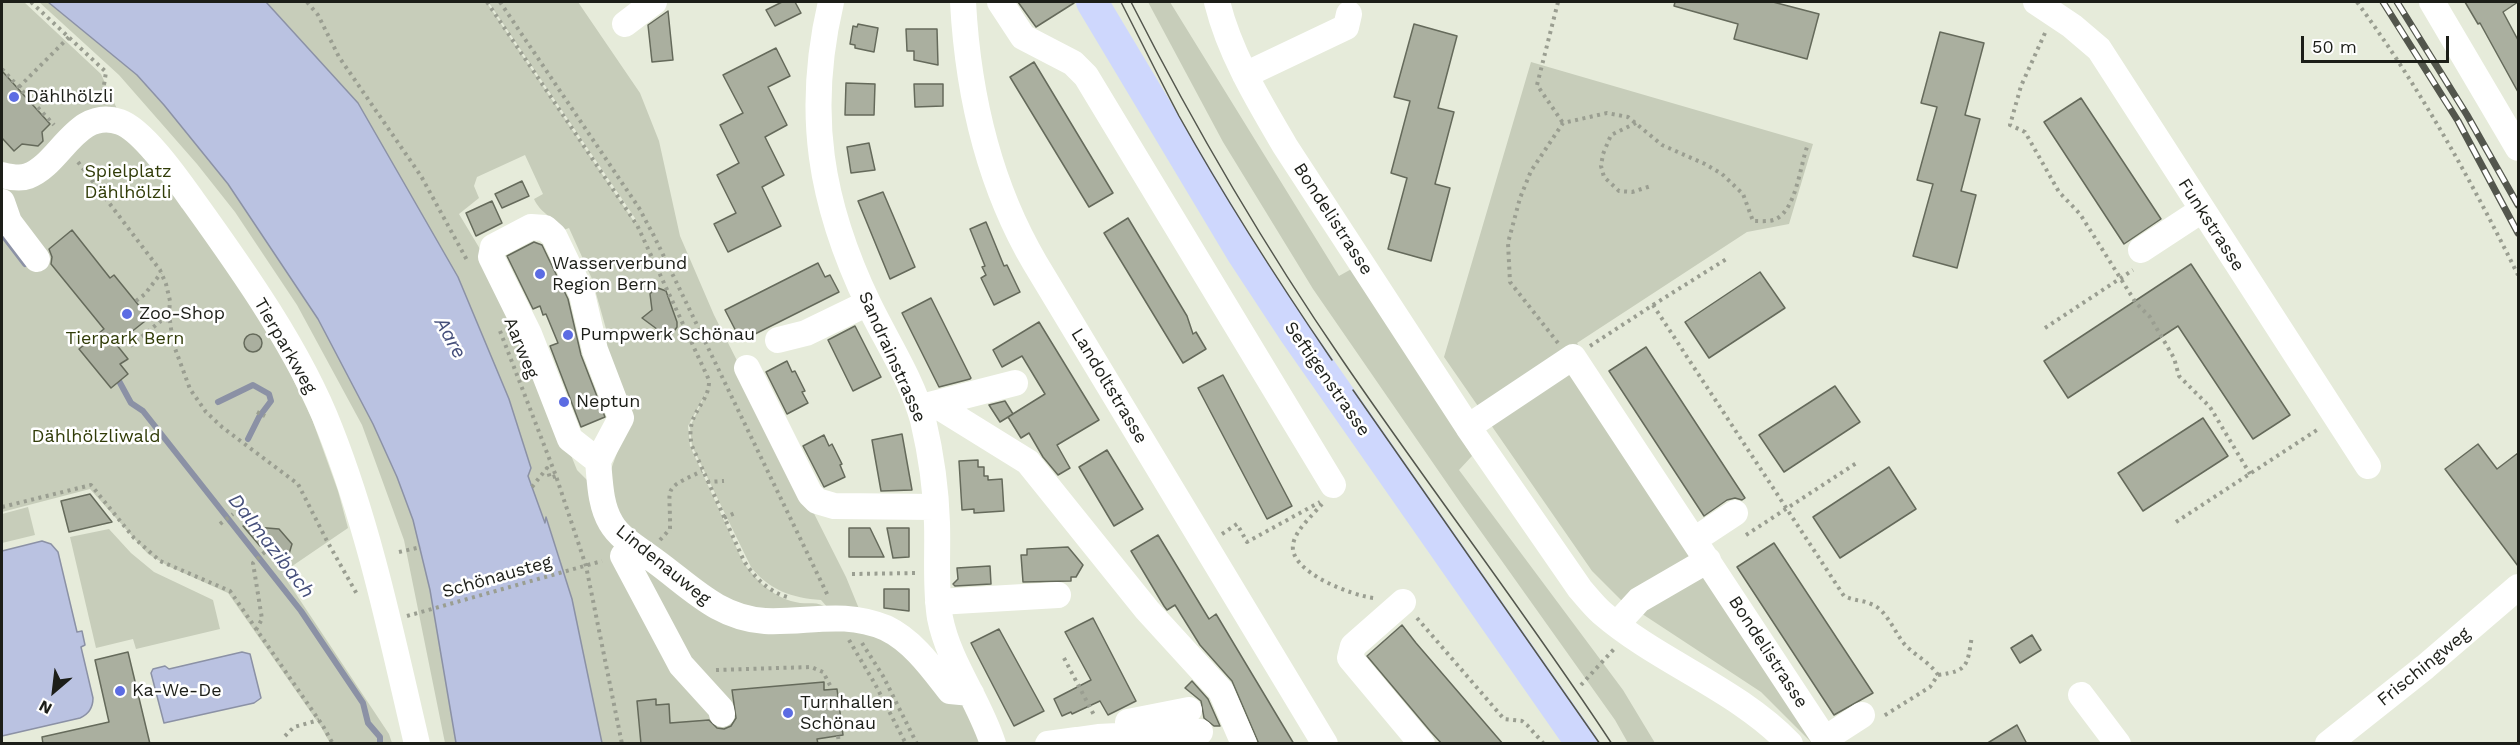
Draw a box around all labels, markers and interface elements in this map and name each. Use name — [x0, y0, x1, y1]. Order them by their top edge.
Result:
scale bar — [2304, 24, 2452, 62]
text: 50 m — [2312, 36, 2357, 57]
place label: Dählhölzli — [26, 86, 113, 108]
marker: Dählhölzli — [7, 90, 21, 104]
street label: Bondelistrasse — [1289, 159, 1377, 279]
park label: Spielplatz Dählhölzli — [84, 161, 172, 204]
street label: Funkstrasse — [2173, 175, 2249, 275]
place label: Wasserverbund Region Bern — [552, 253, 687, 296]
marker: Wasserverbund Region Bern — [533, 267, 547, 281]
street label: Sandrainstrasse — [853, 288, 931, 426]
street label: Tierparkweg — [249, 294, 321, 398]
place label: Zoo-Shop — [139, 303, 225, 325]
marker: Zoo-Shop — [120, 307, 134, 321]
water label: Aare — [429, 313, 471, 363]
street label: Aarweg — [499, 314, 543, 382]
street label: Seftigenstrasse — [1279, 317, 1375, 441]
place label: Pumpwerk Schönau — [580, 324, 755, 346]
street label: Landoltstrasse — [1066, 324, 1152, 448]
park label: Tierpark Bern — [66, 328, 184, 350]
marker: Pumpwerk Schönau — [561, 328, 575, 342]
place label: Neptun — [576, 391, 640, 413]
marker: Neptun — [557, 395, 571, 409]
park label: Dählhölzliwald — [31, 426, 161, 448]
water label: Dalmazibach — [223, 489, 319, 603]
street label: Lindenauweg — [611, 520, 715, 610]
street label: Schönausteg — [440, 551, 554, 603]
street label: Bondelistrasse — [1724, 592, 1812, 712]
street label: Frischingweg — [2373, 623, 2475, 711]
north arrow — [24, 661, 84, 721]
place label: Ka-We-De — [132, 680, 222, 702]
marker: Ka-We-De — [113, 684, 127, 698]
place label: Turnhallen Schönau — [800, 692, 893, 734]
text: N — [36, 696, 55, 719]
marker: Turnhallen Schönau — [781, 706, 795, 720]

